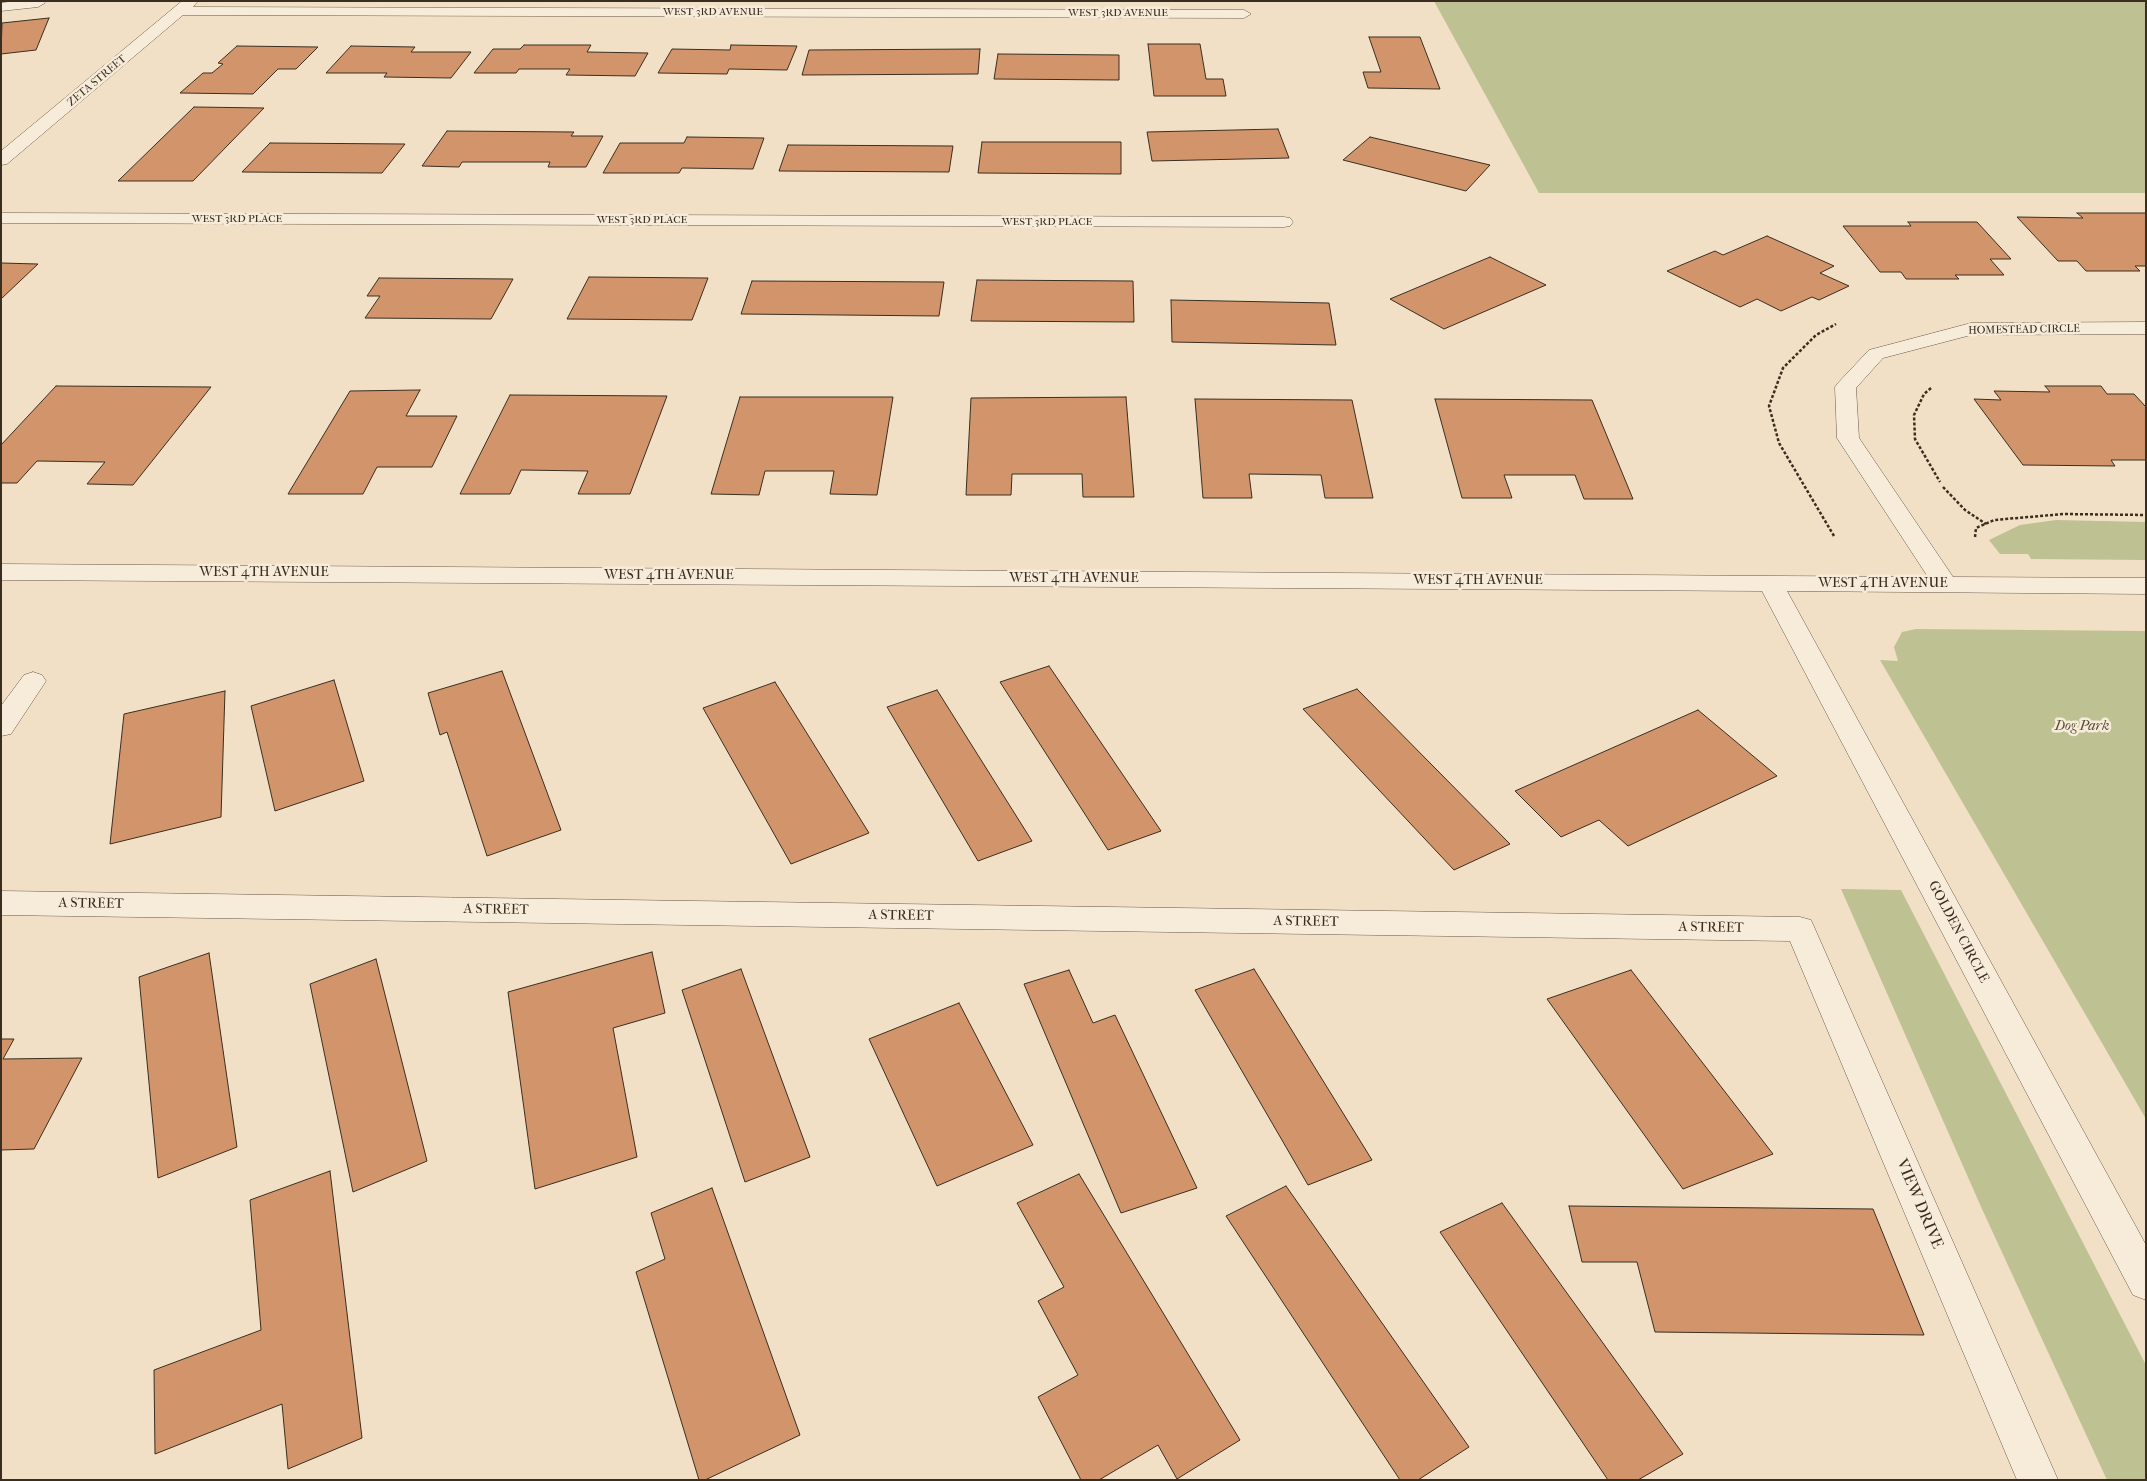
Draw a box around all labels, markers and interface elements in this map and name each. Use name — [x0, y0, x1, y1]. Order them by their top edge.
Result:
street label: WEST 3RD AVENUE — [663, 5, 763, 19]
street label: WEST 3RD AVENUE — [1068, 6, 1168, 20]
street label: ZETA STREET — [65, 53, 129, 109]
street label: WEST 3RD PLACE — [192, 212, 282, 226]
street label: WEST 3RD PLACE — [597, 213, 687, 227]
street label: WEST 3RD PLACE — [1002, 215, 1092, 229]
street label: HOMESTEAD CIRCLE — [1968, 322, 2080, 338]
street label: WEST 4TH AVENUE — [199, 565, 329, 581]
street label: WEST 4TH AVENUE — [604, 568, 734, 584]
street label: WEST 4TH AVENUE — [1009, 571, 1139, 587]
street label: WEST 4TH AVENUE — [1413, 573, 1543, 589]
street label: WEST 4TH AVENUE — [1818, 576, 1948, 592]
park label: Dog Park — [2055, 719, 2109, 735]
street label: GOLDEN CIRCLE — [1924, 878, 1992, 986]
street label: A STREET — [58, 895, 124, 913]
street label: A STREET — [463, 901, 529, 919]
street label: A STREET — [868, 907, 934, 925]
street label: A STREET — [1273, 913, 1339, 931]
street label: A STREET — [1678, 919, 1744, 937]
street label: VIEW DRIVE — [1891, 1156, 1947, 1252]

